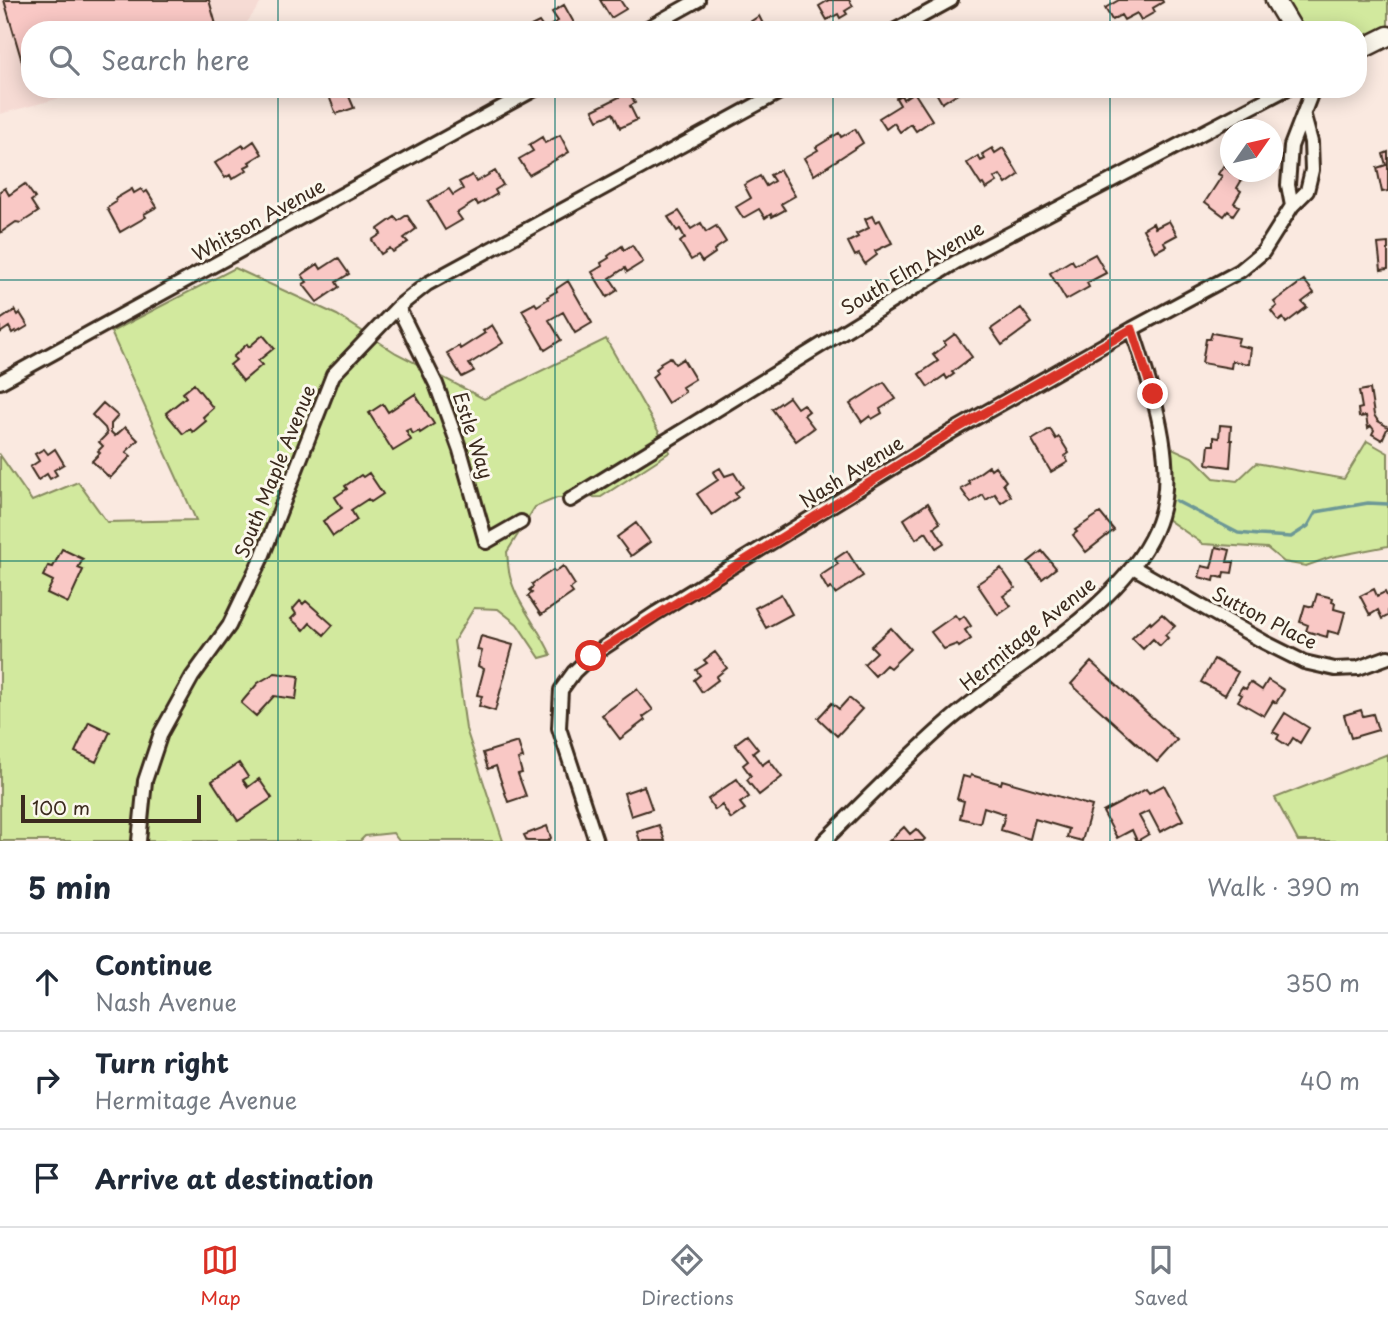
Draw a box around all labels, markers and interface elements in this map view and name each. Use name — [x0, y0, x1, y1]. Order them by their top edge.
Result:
search box — [21, 21, 1367, 98]
text: Search here — [101, 40, 250, 79]
icon: search — [45, 41, 83, 79]
north arrow — [1220, 119, 1283, 182]
street label: Whitson Avenue — [187, 171, 329, 267]
street label: South Elm Avenue — [835, 213, 989, 321]
route end — [1137, 378, 1168, 409]
street label: South Maple Avenue — [227, 380, 321, 562]
street label: Estle Way — [447, 388, 501, 482]
street label: Nash Avenue — [794, 428, 908, 514]
street label: Hermitage Avenue — [953, 570, 1101, 696]
street label: Sutton Place — [1208, 579, 1322, 655]
route start — [575, 640, 606, 671]
scale bar — [21, 792, 201, 824]
text: 100 m — [32, 793, 90, 821]
text: 5 min — [28, 864, 111, 909]
text: Walk · 390 m — [1207, 869, 1360, 904]
text: Continue — [95, 945, 212, 984]
icon: ahead — [28, 963, 66, 1001]
text: 350 m — [1285, 965, 1360, 1000]
text: Nash Avenue — [95, 984, 237, 1019]
text: Turn right — [95, 1043, 229, 1082]
icon: right — [28, 1061, 66, 1099]
text: 40 m — [1300, 1063, 1360, 1098]
text: Hermitage Avenue — [95, 1082, 297, 1117]
icon: arrive — [28, 1159, 66, 1197]
text: Arrive at destination — [95, 1159, 374, 1198]
tab: Map — [200, 1241, 241, 1311]
tab: Directions — [641, 1241, 734, 1311]
tab: Saved — [1134, 1241, 1188, 1311]

